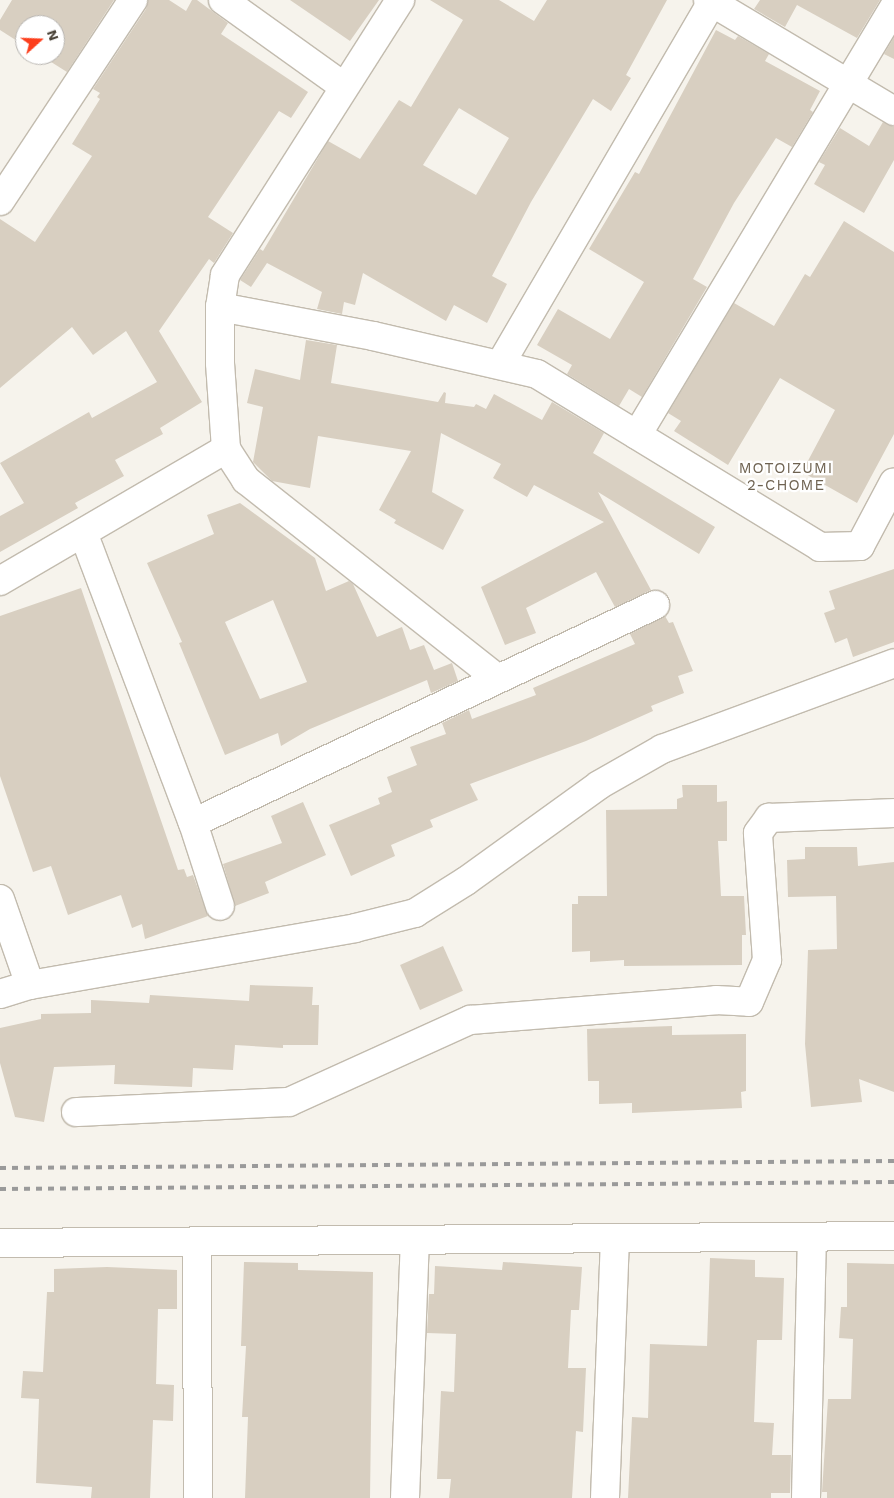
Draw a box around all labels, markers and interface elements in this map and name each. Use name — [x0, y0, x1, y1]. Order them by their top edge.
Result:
north arrow — [15, 15, 65, 65]
text: N — [44, 28, 62, 43]
district label: MOTOIZUMI 2-CHOME — [738, 459, 834, 494]

